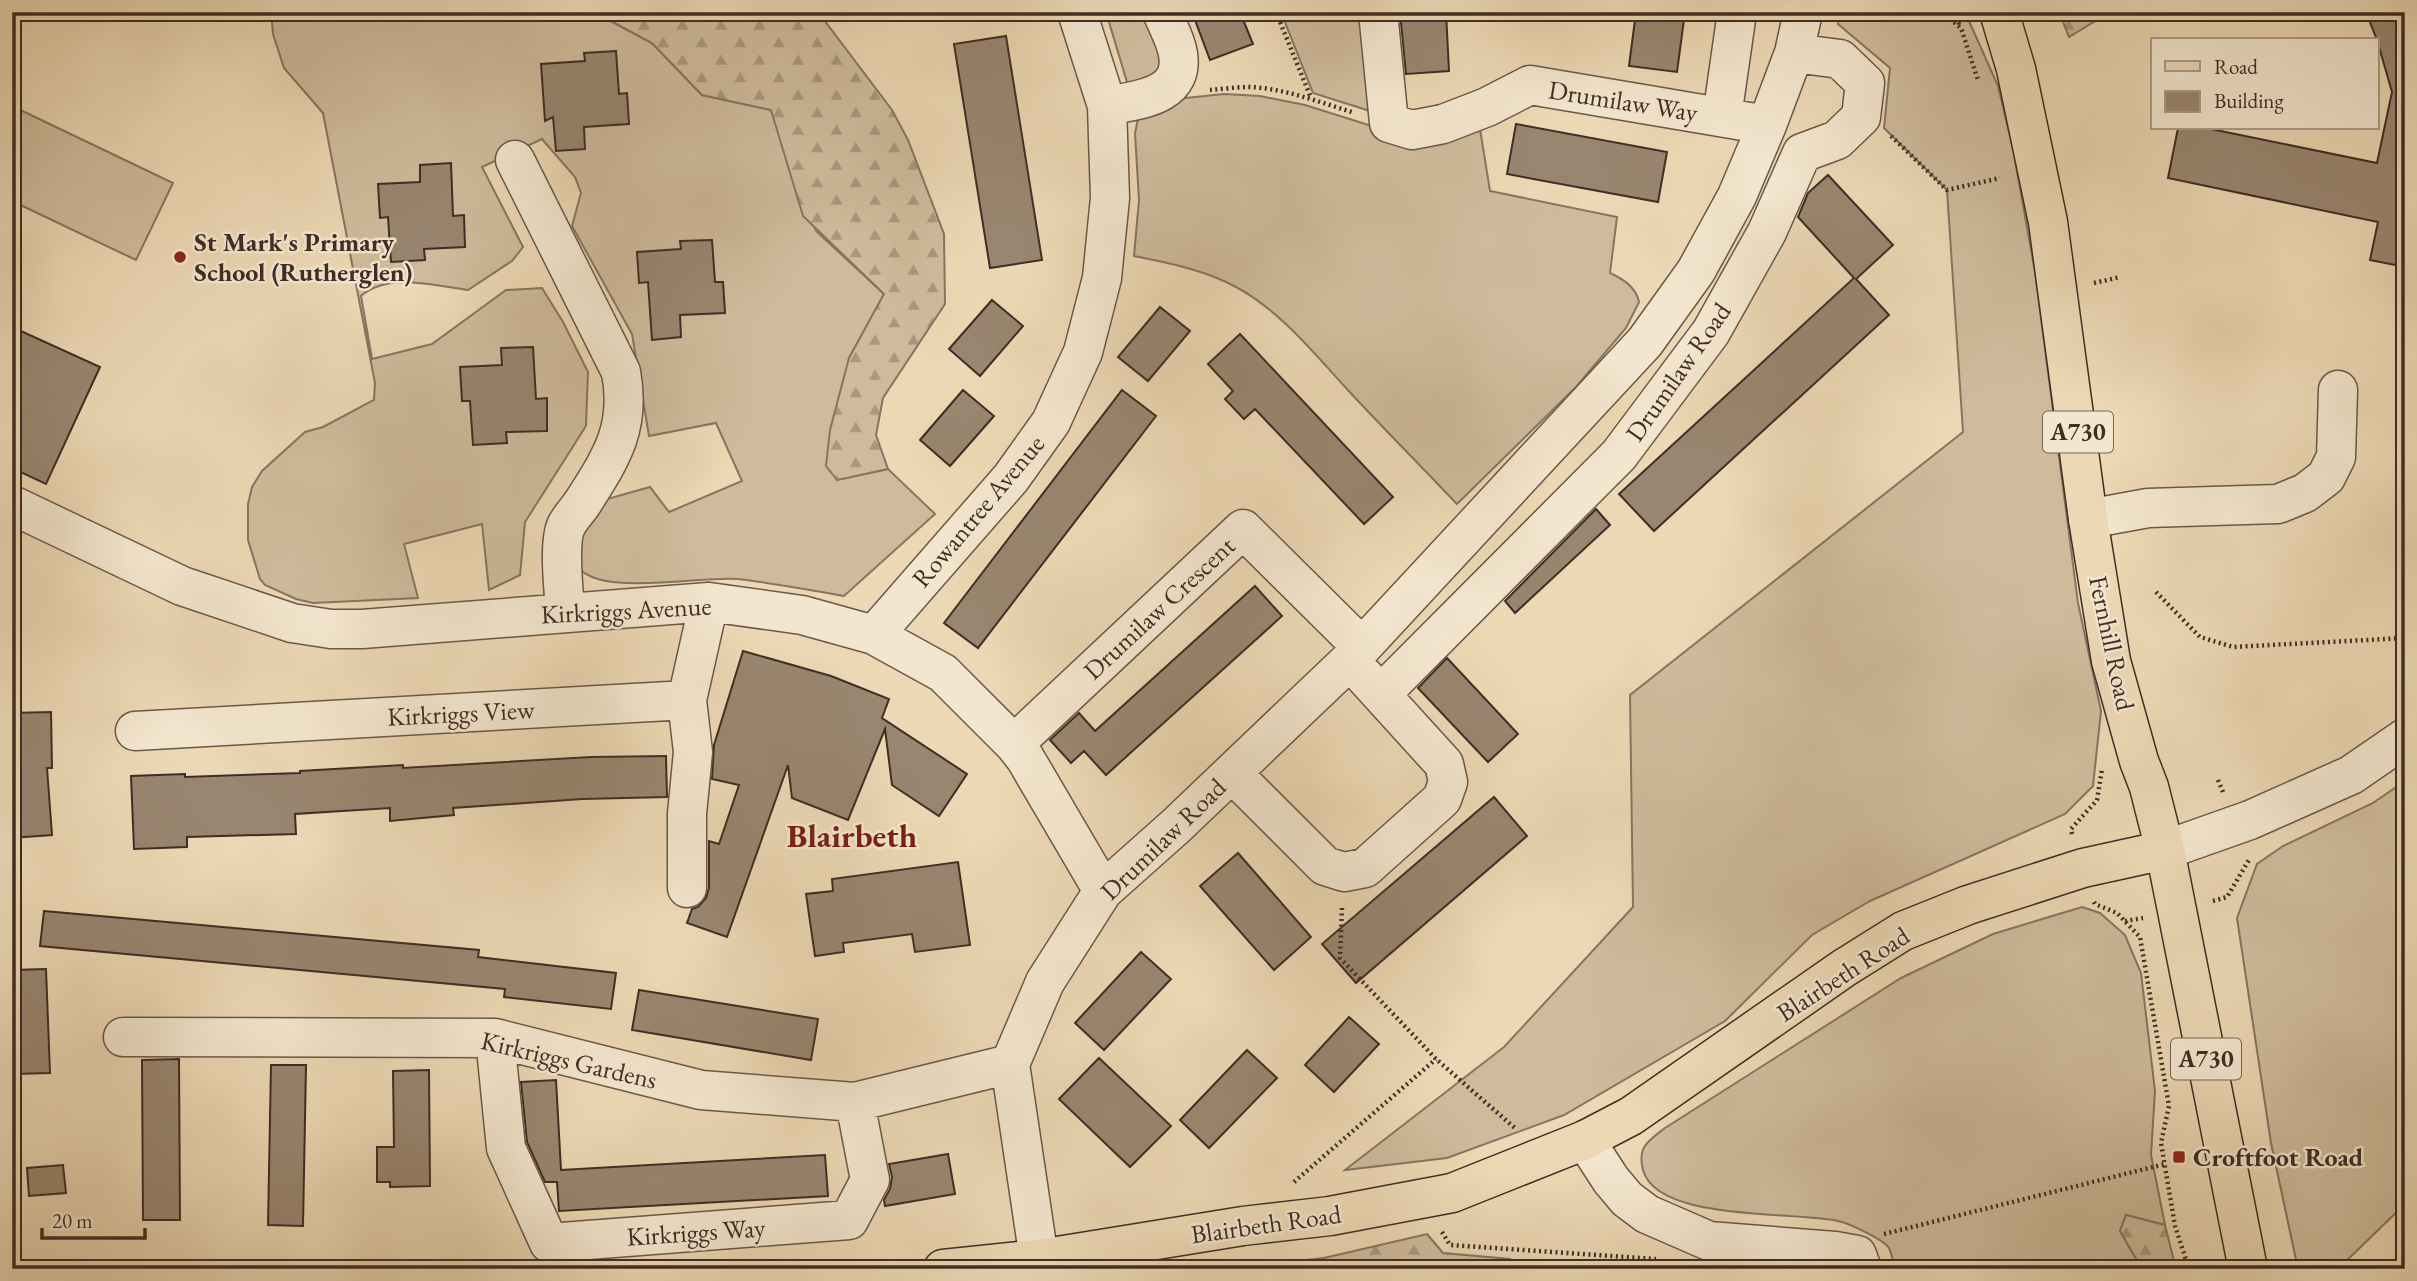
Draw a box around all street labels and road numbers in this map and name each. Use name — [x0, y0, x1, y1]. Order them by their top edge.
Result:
street label: Drumilaw Way — [1546, 72, 1701, 130]
street label: Drumilaw Road — [1618, 295, 1739, 448]
road number: A730 — [2043, 412, 2113, 452]
street label: Rowantree Avenue — [904, 428, 1052, 594]
street label: Drumilaw Crescent — [1076, 529, 1242, 687]
street label: Fernhill Road — [2081, 572, 2143, 714]
street label: Kirkriggs Avenue — [540, 589, 712, 631]
street label: Kirkriggs View — [386, 692, 536, 734]
street label: Drumilaw Road — [1093, 770, 1234, 908]
street label: Blairbeth Road — [1770, 918, 1917, 1030]
street label: Kirkriggs Gardens — [478, 1023, 660, 1097]
road number: A730 — [2171, 1038, 2241, 1079]
street label: Blairbeth Road — [1189, 1196, 1344, 1251]
street label: Kirkriggs Way — [626, 1210, 767, 1254]

